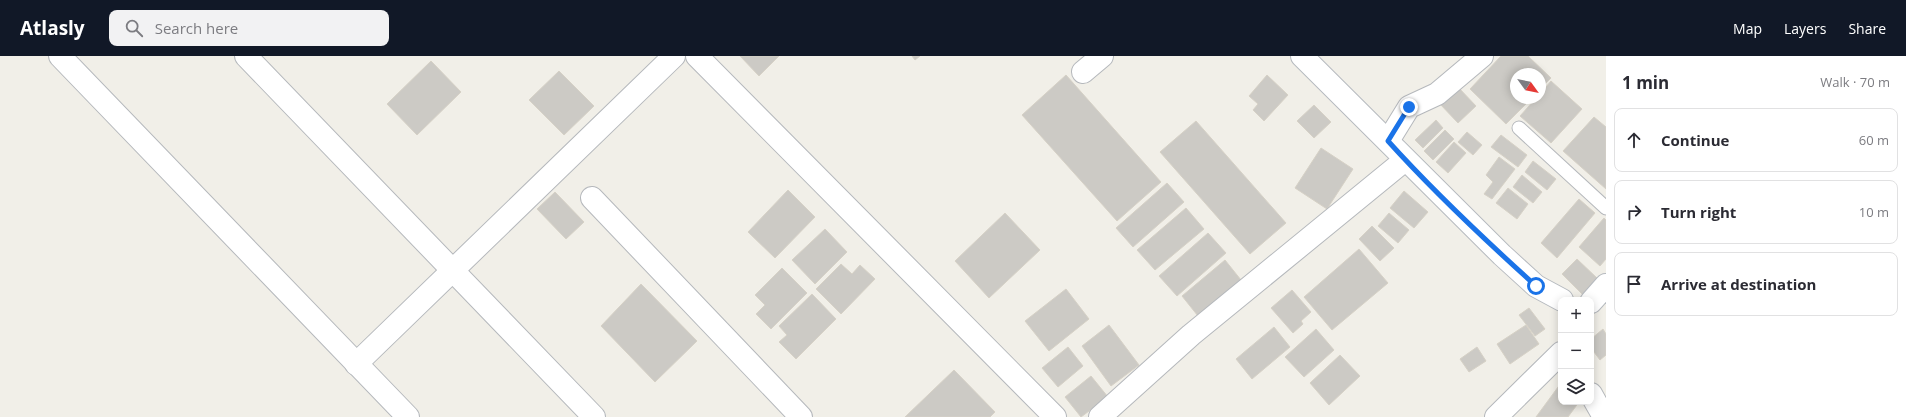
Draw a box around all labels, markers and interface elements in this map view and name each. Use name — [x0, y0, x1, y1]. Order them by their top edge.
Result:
search box — [109, 10, 389, 46]
text: Atlasly — [20, 15, 85, 41]
icon: search — [123, 17, 145, 39]
text: Search here — [155, 18, 238, 38]
text: Map — [1733, 19, 1762, 38]
text: Layers — [1784, 19, 1826, 38]
text: Share — [1848, 19, 1886, 38]
north arrow — [1510, 68, 1546, 104]
text: 1 min — [1622, 71, 1669, 94]
text: Walk · 70 m — [1820, 73, 1890, 91]
route end — [1400, 98, 1418, 116]
icon: ahead — [1623, 129, 1645, 151]
text: Continue — [1661, 130, 1729, 150]
text: 60 m — [1859, 131, 1889, 149]
icon: right — [1623, 201, 1645, 223]
text: Turn right — [1661, 202, 1736, 222]
text: 10 m — [1859, 203, 1889, 221]
icon: arrive — [1623, 273, 1645, 295]
text: Arrive at destination — [1661, 274, 1816, 294]
route start — [1527, 277, 1545, 295]
map controls — [1558, 297, 1594, 405]
button: + — [1558, 297, 1594, 333]
button: − — [1558, 333, 1594, 369]
button: layers — [1558, 369, 1594, 405]

